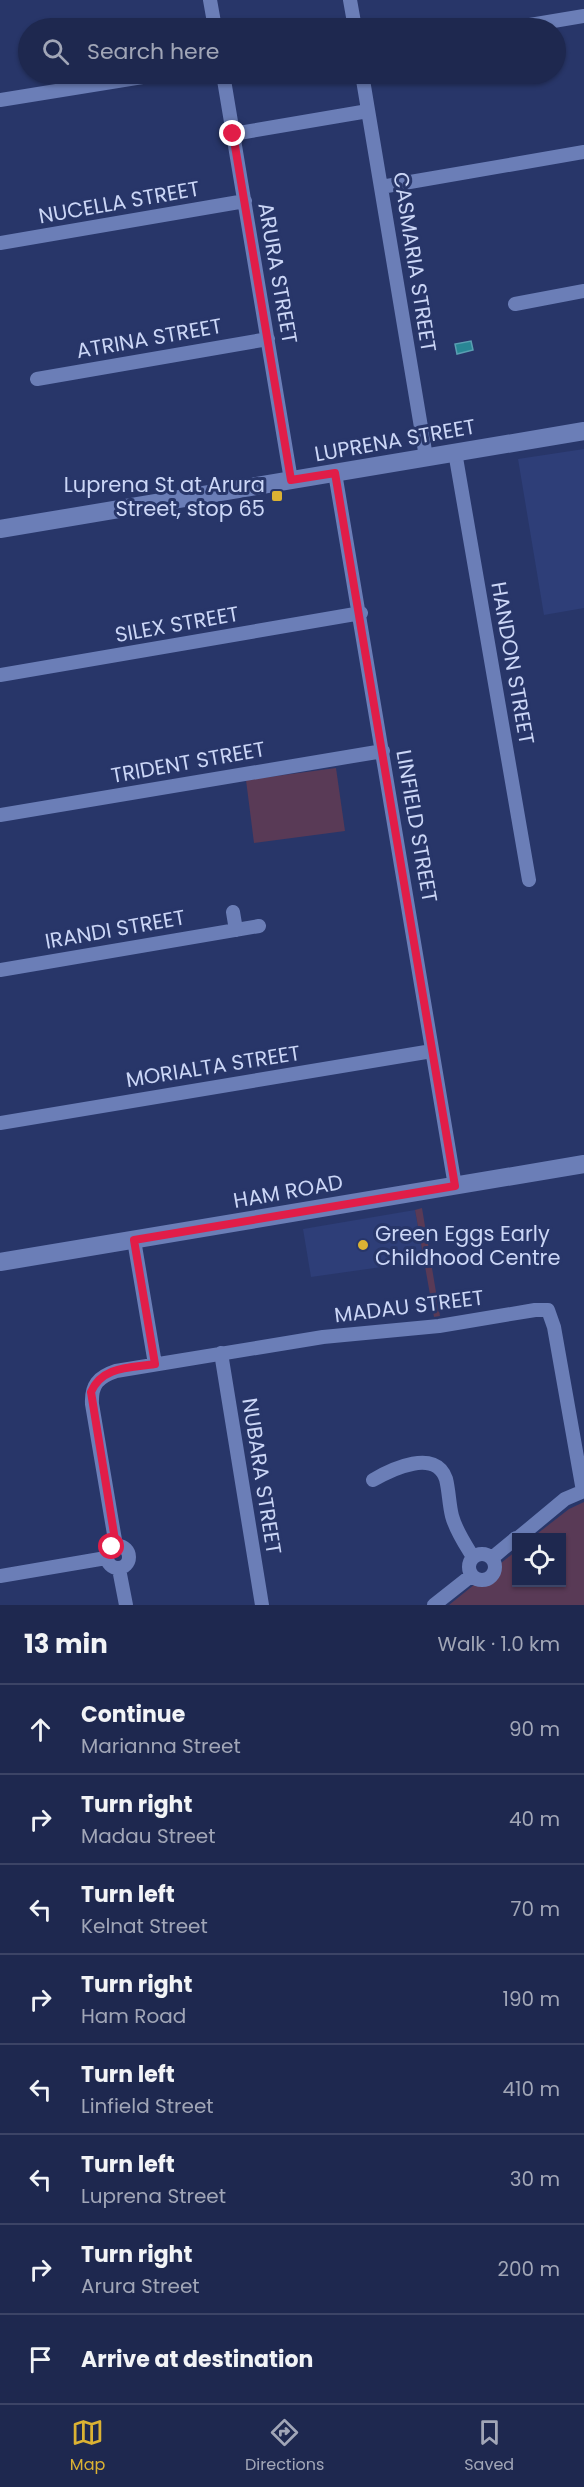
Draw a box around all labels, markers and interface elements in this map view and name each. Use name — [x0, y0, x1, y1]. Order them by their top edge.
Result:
search box — [18, 18, 566, 84]
icon: search — [39, 35, 72, 68]
text: Search here — [87, 36, 220, 67]
route end — [219, 120, 245, 146]
street label: CASMARIA STREET — [386, 170, 444, 354]
street label: NUCELLA STREET — [36, 174, 202, 230]
street label: ARURA STREET — [251, 200, 305, 346]
street label: ATRINA STREET — [74, 311, 224, 365]
street label: LUPRENA STREET — [312, 412, 478, 468]
place label: Luprena St at Arura Street, stop 65 — [64, 470, 265, 523]
marker: Luprena St at Arura Street, stop 65 — [270, 489, 284, 503]
street label: HANDON STREET — [484, 579, 542, 747]
street label: SILEX STREET — [113, 599, 241, 649]
street label: TRIDENT STREET — [109, 734, 267, 790]
street label: LINFIELD STREET — [389, 747, 445, 905]
street label: IRANDI STREET — [43, 902, 187, 956]
street label: MORIALTA STREET — [124, 1038, 302, 1094]
street label: HAM ROAD — [231, 1167, 345, 1215]
place label: Green Eggs Early Childhood Centre — [375, 1219, 560, 1272]
marker: Green Eggs Early Childhood Centre — [356, 1238, 370, 1252]
street label: MADAU STREET — [333, 1282, 485, 1330]
street label: NUBARA STREET — [235, 1396, 289, 1556]
route start — [98, 1533, 124, 1559]
map controls — [512, 1533, 566, 1587]
button: locate — [512, 1533, 566, 1587]
text: 13 min — [24, 1626, 108, 1662]
text: Walk · 1.0 km — [437, 1630, 560, 1658]
text: Continue — [81, 1699, 185, 1730]
icon: ahead — [24, 1713, 57, 1746]
text: 90 m — [509, 1715, 560, 1743]
text: Marianna Street — [81, 1732, 241, 1760]
text: Turn right — [81, 1789, 192, 1820]
icon: right — [24, 1803, 57, 1836]
text: 40 m — [509, 1805, 560, 1833]
text: Madau Street — [81, 1822, 215, 1850]
text: Turn left — [81, 1879, 175, 1910]
icon: left — [24, 1893, 57, 1926]
text: 70 m — [511, 1895, 560, 1923]
text: Kelnat Street — [81, 1912, 208, 1940]
text: Turn right — [81, 1969, 192, 2000]
icon: right — [24, 1983, 57, 2016]
text: 190 m — [503, 1985, 560, 2013]
text: Ham Road — [81, 2002, 186, 2030]
text: Turn left — [81, 2059, 175, 2090]
icon: left — [24, 2073, 57, 2106]
text: 410 m — [503, 2075, 560, 2103]
text: Linfield Street — [81, 2092, 214, 2120]
text: Turn left — [81, 2149, 175, 2180]
icon: left — [24, 2163, 57, 2196]
text: 30 m — [510, 2165, 560, 2193]
text: Luprena Street — [81, 2182, 226, 2210]
text: Turn right — [81, 2239, 192, 2270]
icon: right — [24, 2253, 57, 2286]
text: 200 m — [497, 2255, 560, 2283]
text: Arura Street — [81, 2272, 200, 2300]
icon: arrive — [24, 2343, 57, 2376]
text: Arrive at destination — [81, 2344, 313, 2375]
tab: Map — [70, 2416, 105, 2477]
tab: Directions — [245, 2416, 324, 2477]
tab: Saved — [464, 2416, 514, 2477]

